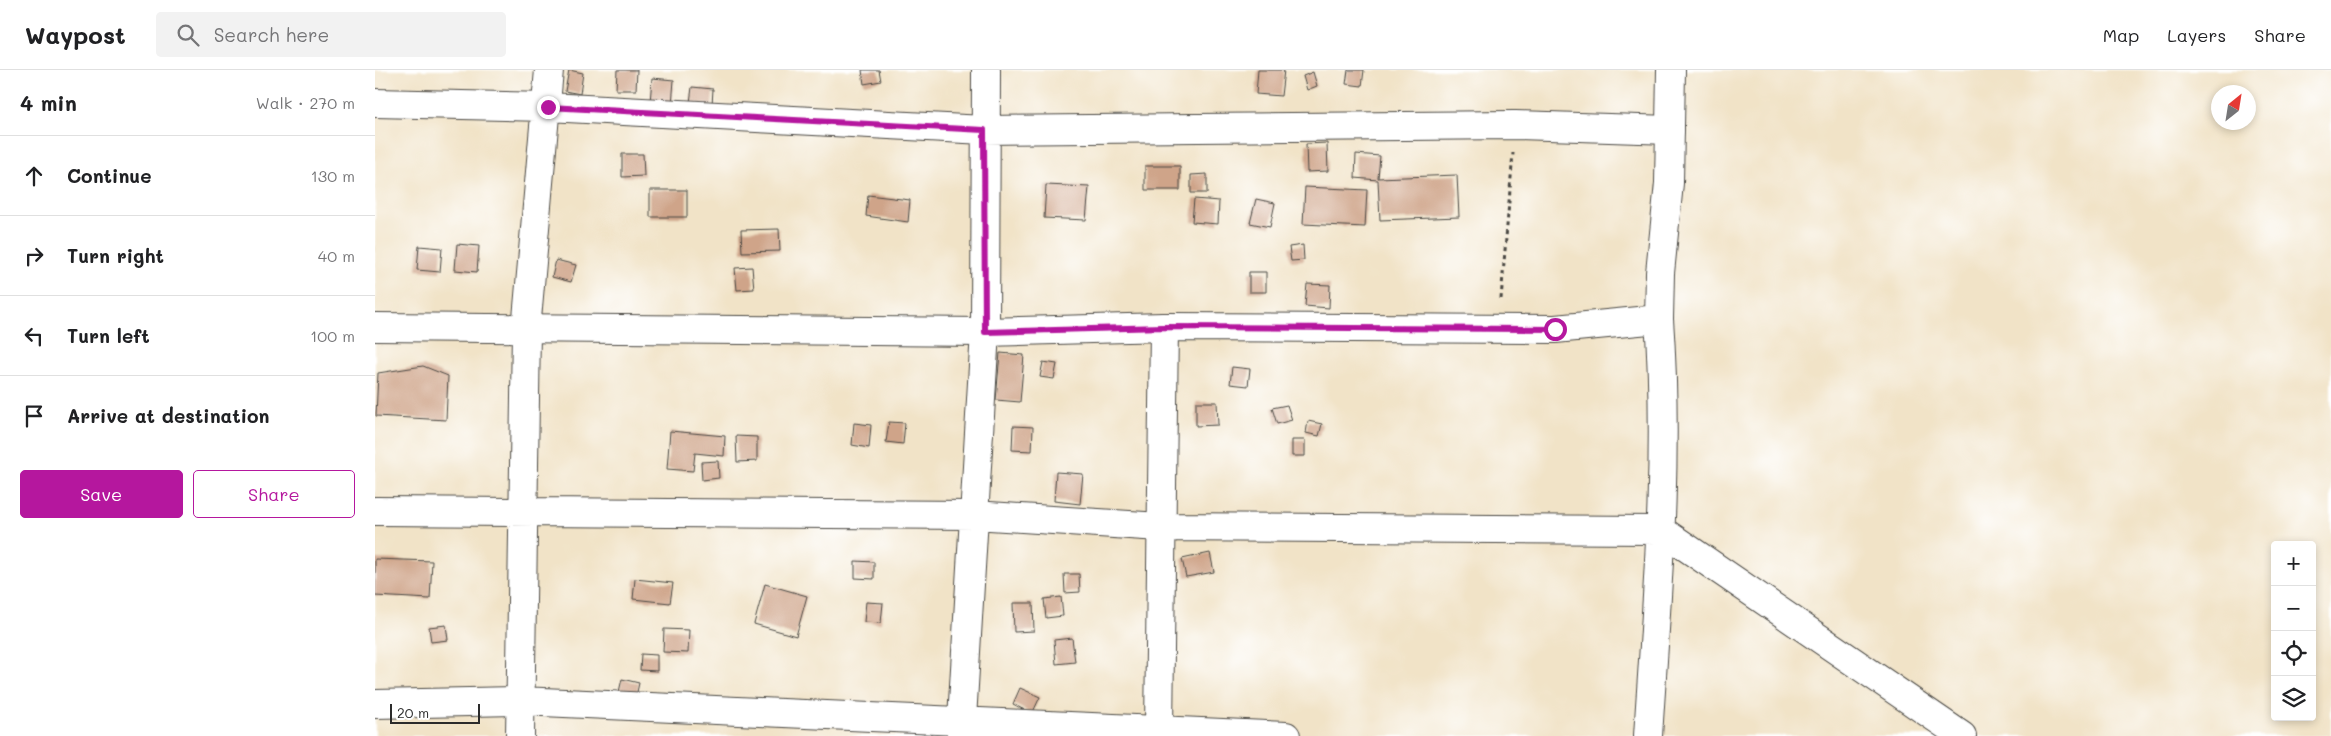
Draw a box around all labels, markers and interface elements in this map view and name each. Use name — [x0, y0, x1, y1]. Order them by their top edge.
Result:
search box — [156, 12, 506, 57]
text: Waypost — [25, 19, 126, 50]
icon: search — [174, 21, 202, 49]
text: Search here — [214, 22, 329, 47]
text: Map — [2103, 23, 2139, 47]
text: Layers — [2167, 23, 2226, 47]
text: Share — [2254, 23, 2306, 47]
north arrow — [2211, 85, 2256, 130]
text: 4 min — [20, 89, 77, 116]
text: Walk · 270 m — [256, 92, 355, 113]
route end — [537, 96, 560, 119]
icon: ahead — [20, 162, 48, 190]
text: Continue — [67, 163, 152, 188]
text: 130 m — [311, 165, 355, 186]
icon: right — [20, 242, 48, 270]
text: Turn right — [67, 243, 164, 268]
text: 40 m — [318, 245, 355, 266]
route start — [1544, 318, 1567, 341]
icon: left — [20, 322, 48, 350]
text: Turn left — [67, 323, 150, 348]
text: 100 m — [310, 325, 355, 346]
icon: arrive — [20, 402, 48, 430]
text: Arrive at destination — [67, 403, 270, 428]
button: Save — [20, 470, 183, 518]
button: Share — [193, 470, 355, 518]
map controls — [2271, 541, 2316, 721]
button: + — [2271, 541, 2316, 586]
button: − — [2271, 586, 2316, 631]
button: locate — [2271, 631, 2316, 676]
button: layers — [2271, 676, 2316, 721]
scale bar — [390, 701, 480, 724]
text: 20 m — [397, 703, 429, 722]

